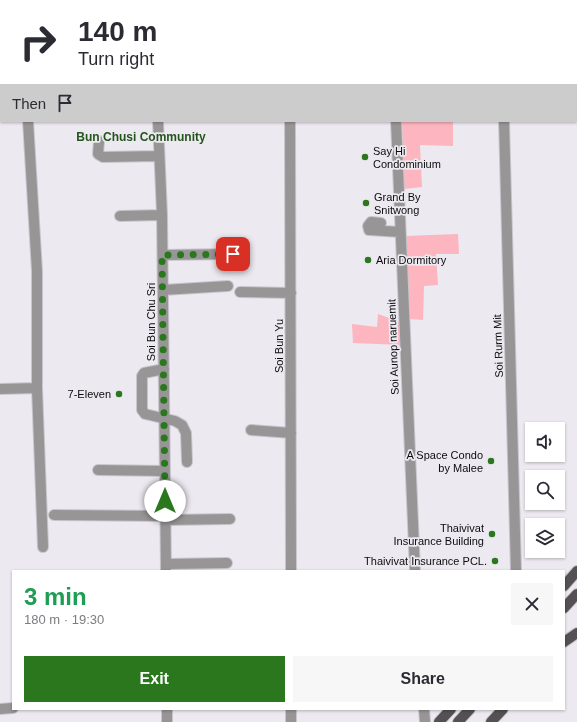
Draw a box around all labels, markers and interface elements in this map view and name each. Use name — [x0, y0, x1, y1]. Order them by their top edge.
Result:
icon: right — [12, 16, 64, 68]
text: 140 m — [78, 16, 157, 47]
text: Turn right — [78, 49, 154, 69]
icon: arrive — [54, 92, 76, 114]
text: Then — [12, 95, 46, 112]
district label: Bun Chusi Community — [76, 130, 206, 144]
place label: Say Hi Condominium — [373, 145, 441, 170]
marker: Say Hi Condominium — [360, 152, 370, 162]
place label: Grand By Snitwong — [374, 191, 421, 216]
marker: Grand By Snitwong — [361, 198, 371, 208]
pin — [216, 237, 250, 271]
icon: arrive — [222, 243, 244, 265]
place label: Aria Dormitory — [376, 254, 447, 266]
marker: Aria Dormitory — [363, 255, 373, 265]
street label: Soi Bun Chu Sri — [145, 283, 157, 361]
street label: Soi Aunop naruemit — [385, 299, 401, 395]
street label: Soi Rurm Mit — [491, 314, 505, 378]
street label: Soi Bun Yu — [273, 319, 285, 373]
place label: 7-Eleven — [68, 388, 111, 400]
marker: 7-Eleven — [114, 389, 124, 399]
map controls — [525, 422, 565, 558]
button: sound — [525, 422, 565, 462]
place label: A Space Condo by Malee — [407, 449, 483, 474]
marker: A Space Condo by Malee — [486, 456, 496, 466]
button: search — [525, 470, 565, 510]
position arrow — [144, 480, 186, 522]
button: layers — [525, 518, 565, 558]
place label: Thaivivat Insurance Building — [393, 522, 484, 547]
marker: Thaivivat Insurance Building — [487, 529, 497, 539]
place label: Thaivivat Insurance PCL. — [364, 555, 487, 567]
marker: Thaivivat Insurance PCL. — [490, 556, 500, 566]
text: 3 min — [24, 583, 87, 610]
button: close — [511, 583, 553, 625]
text: 180 m · 19:30 — [24, 612, 104, 627]
button: Exit — [24, 656, 285, 702]
button: Share — [293, 656, 553, 702]

